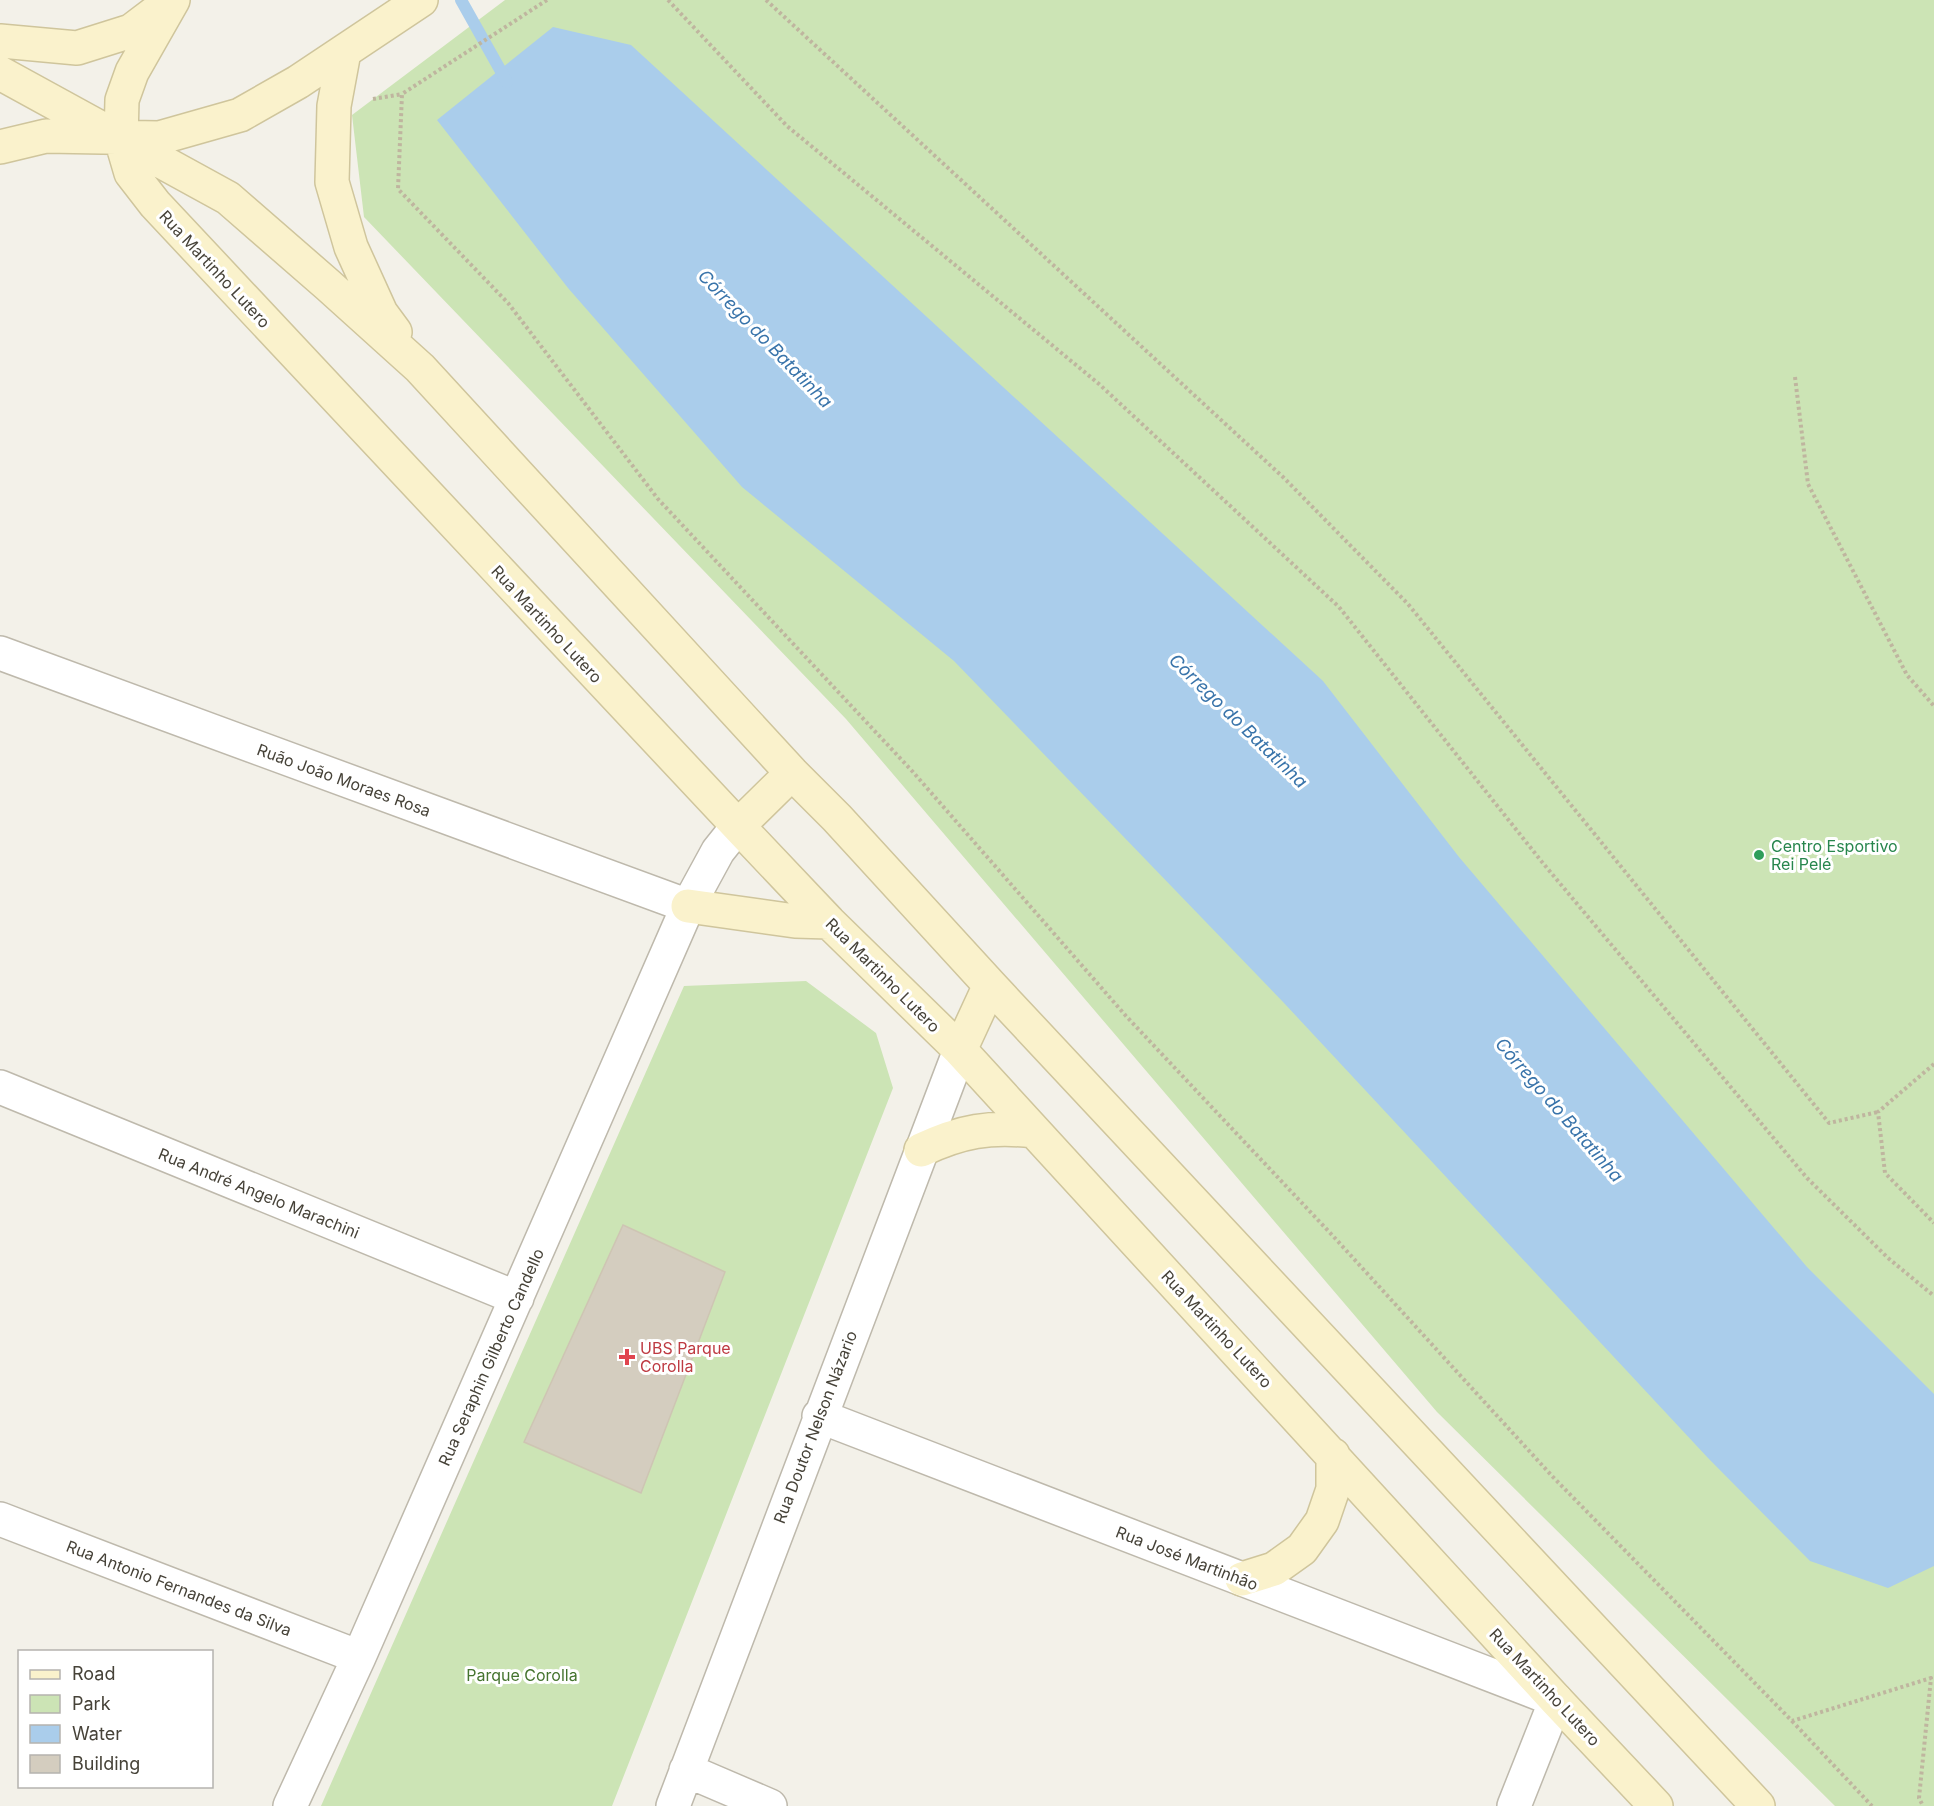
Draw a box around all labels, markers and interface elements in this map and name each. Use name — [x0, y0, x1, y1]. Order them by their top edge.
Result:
street label: Rua Martinho Lutero — [155, 206, 275, 332]
water label: Córrego do Batatinha — [694, 265, 837, 412]
street label: Rua Martinho Lutero — [487, 561, 607, 687]
water label: Córrego do Batatinha — [1165, 649, 1312, 792]
street label: Ruão João Moraes Rosa — [254, 739, 434, 821]
place label: Centro Esportivo Rei Pelé — [1771, 836, 1898, 874]
marker: Centro Esportivo Rei Pelé — [1752, 848, 1766, 862]
street label: Rua Martinho Lutero — [822, 914, 944, 1036]
water label: Córrego do Batatinha — [1491, 1033, 1628, 1186]
street label: Rua André Angelo Marachini — [156, 1143, 362, 1243]
street label: Rua Seraphin Gilberto Candello — [434, 1245, 548, 1469]
street label: Rua Martinho Lutero — [1157, 1266, 1277, 1392]
street label: Rua Doutor Nelson Názario — [769, 1328, 861, 1526]
place label: UBS Parque Corolla — [640, 1338, 731, 1376]
marker: UBS Parque Corolla — [618, 1348, 636, 1366]
street label: Rua José Martinhão — [1113, 1522, 1261, 1594]
street label: Rua Antonio Fernandes da Silva — [64, 1536, 294, 1640]
street label: Rua Martinho Lutero — [1485, 1624, 1605, 1750]
legend — [18, 1650, 213, 1788]
text: Road — [72, 1663, 115, 1684]
park label: Parque Corolla — [466, 1665, 578, 1685]
text: Park — [72, 1693, 111, 1714]
text: Water — [72, 1723, 122, 1744]
text: Building — [72, 1753, 140, 1774]

